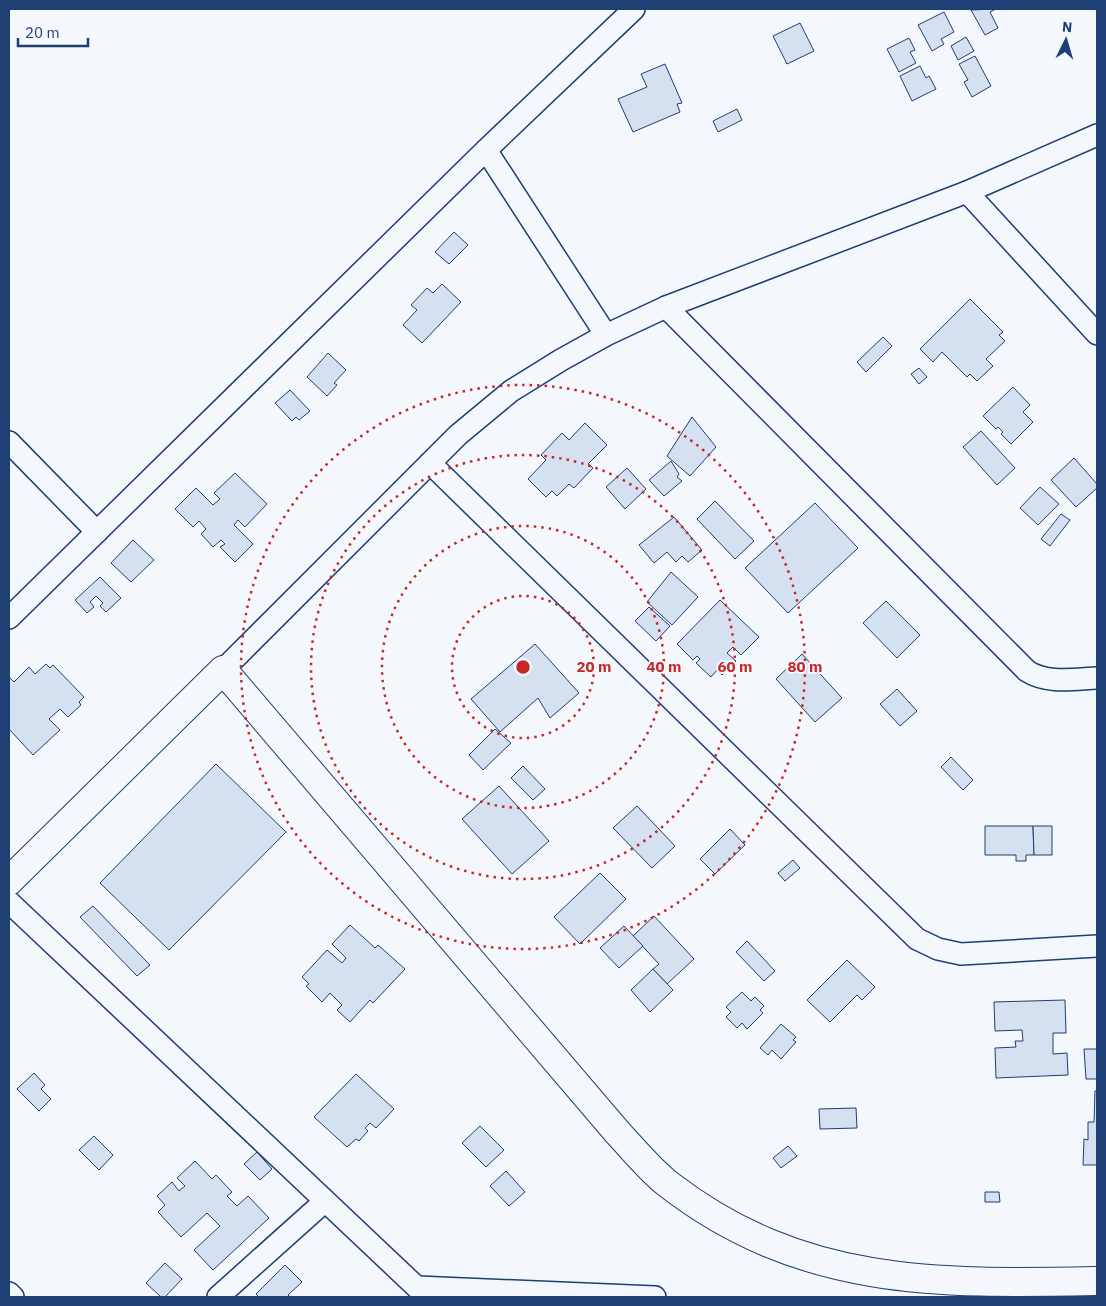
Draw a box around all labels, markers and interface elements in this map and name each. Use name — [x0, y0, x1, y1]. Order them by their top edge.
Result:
scale bar — [18, 15, 88, 47]
north arrow — [1041, 15, 1091, 65]
text: N — [1061, 18, 1073, 36]
text: 20 m — [25, 23, 60, 42]
text: 20 m — [577, 657, 611, 676]
text: 40 m — [647, 657, 681, 676]
text: 60 m — [718, 657, 752, 676]
text: 80 m — [788, 657, 822, 676]
centre of rings — [514, 658, 532, 676]

